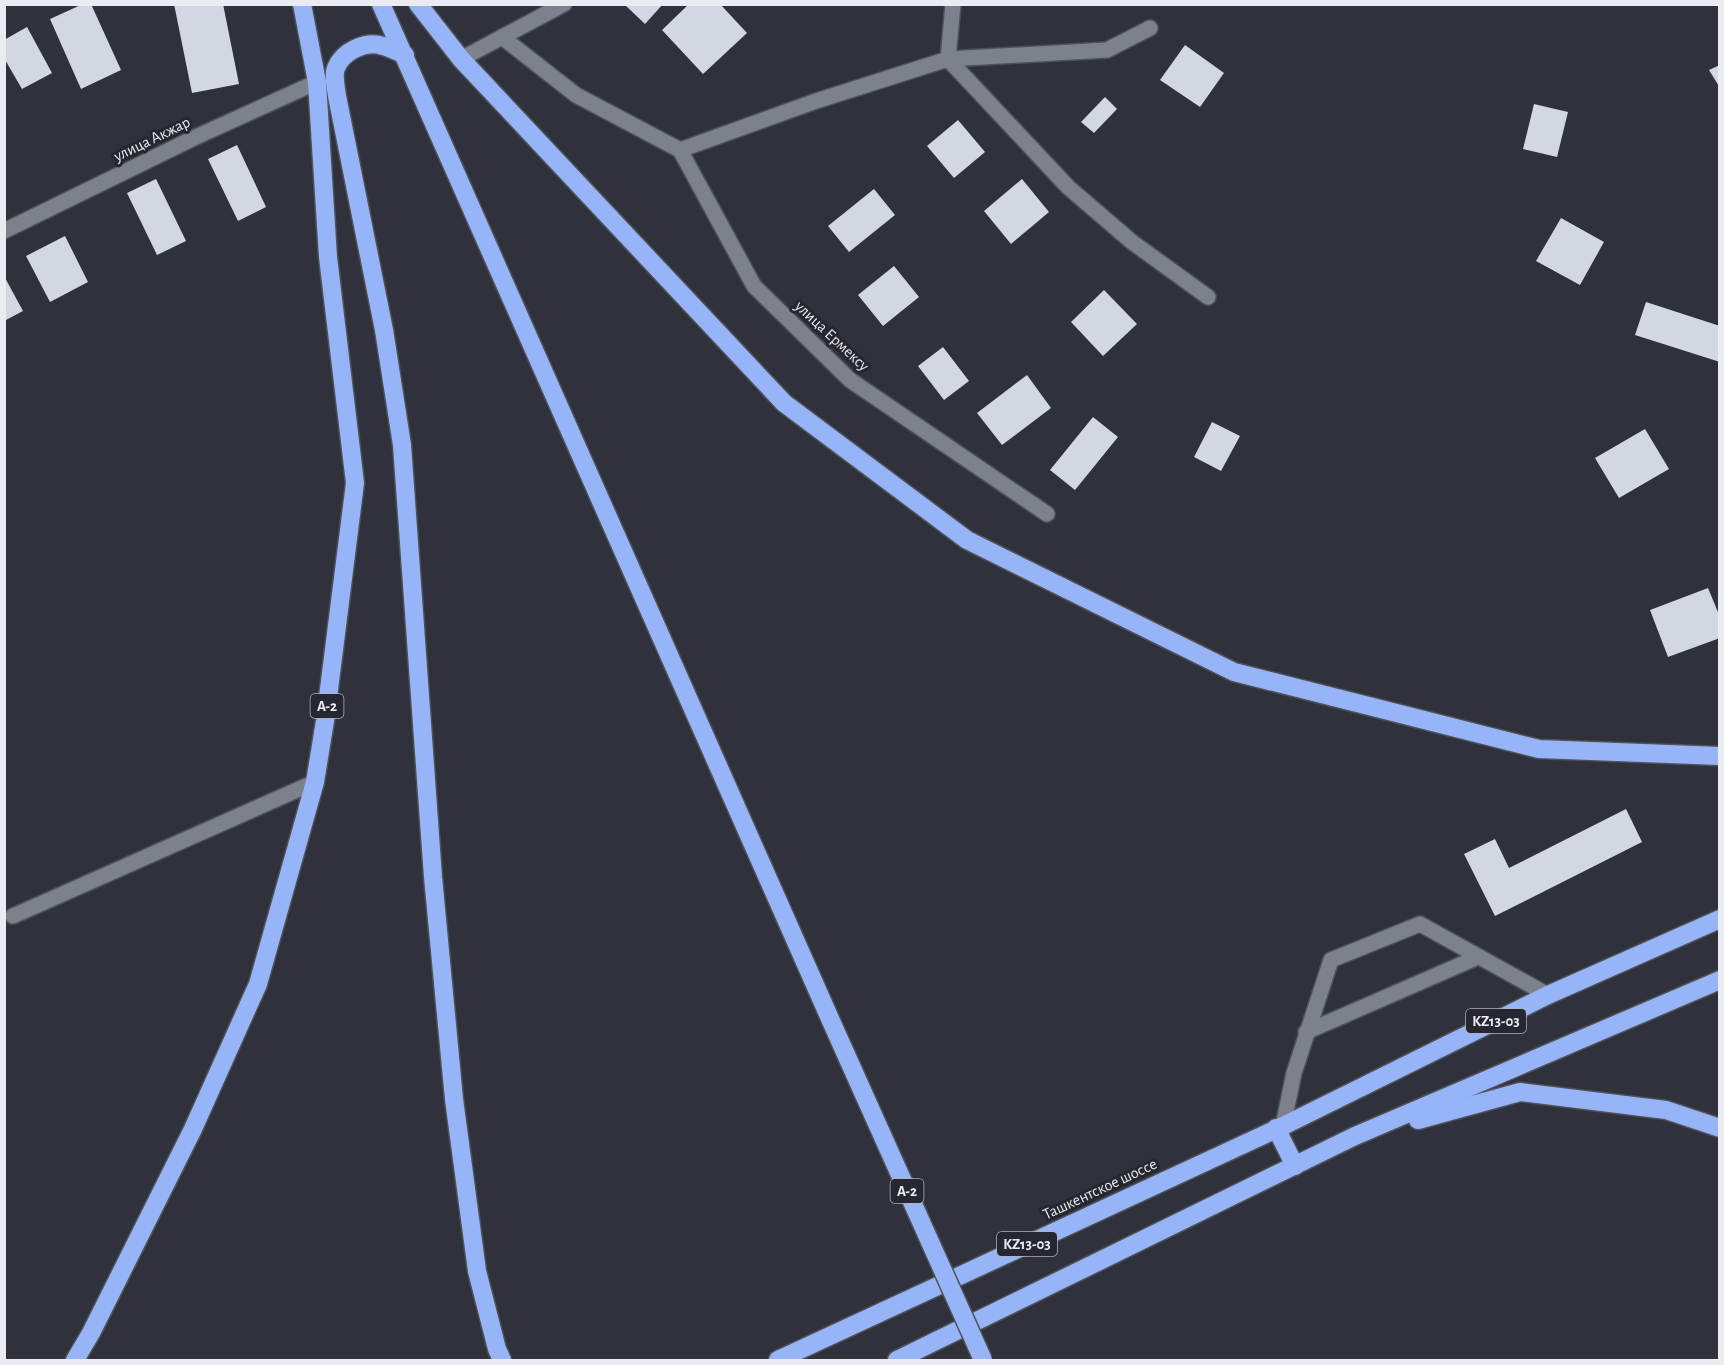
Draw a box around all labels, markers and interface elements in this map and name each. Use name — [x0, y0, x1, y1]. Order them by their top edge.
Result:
street label: улица Акжар — [110, 114, 193, 166]
street label: улица Ермексу — [790, 297, 872, 375]
road number: A-2 — [310, 694, 344, 718]
road number: KZ13-03 — [1466, 1009, 1526, 1033]
street label: Ташкентское шоссе — [1041, 1156, 1159, 1222]
road number: A-2 — [890, 1179, 924, 1203]
road number: KZ13-03 — [997, 1232, 1057, 1256]

